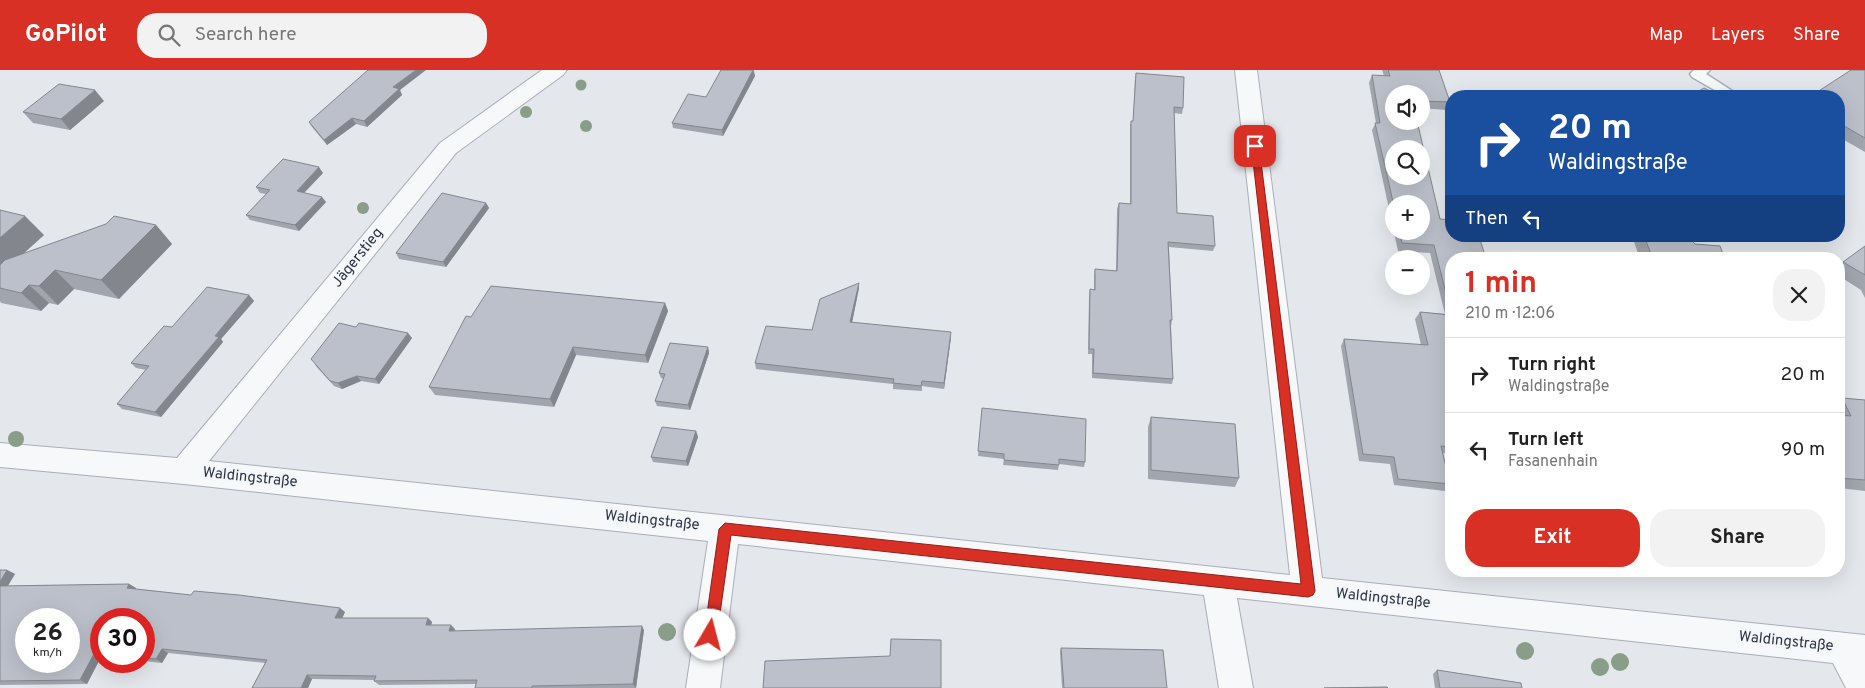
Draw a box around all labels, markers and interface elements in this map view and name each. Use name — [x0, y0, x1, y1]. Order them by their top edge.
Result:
search box — [137, 13, 487, 58]
text: GoPilot — [25, 20, 107, 50]
icon: search — [155, 21, 183, 49]
text: Search here — [195, 23, 296, 47]
text: Map — [1649, 24, 1683, 47]
text: Layers — [1711, 24, 1765, 47]
text: Share — [1793, 24, 1840, 47]
map controls — [1385, 85, 1430, 295]
button: sound — [1385, 85, 1430, 130]
text: 20 m — [1548, 107, 1632, 151]
icon: right — [1465, 110, 1530, 175]
pin — [1234, 125, 1276, 167]
icon: arrive — [1241, 132, 1269, 160]
button: search — [1385, 140, 1430, 185]
text: Waldingstraße — [1548, 150, 1688, 177]
button: + — [1385, 195, 1430, 240]
icon: left — [1518, 205, 1546, 233]
text: Then — [1465, 207, 1508, 231]
street label: Jägerstieg — [328, 224, 388, 292]
button: − — [1385, 250, 1430, 295]
text: 1 min — [1465, 266, 1537, 303]
button: close — [1773, 269, 1825, 321]
text: 210 m · 12:06 — [1465, 304, 1555, 324]
text: Turn right — [1508, 353, 1596, 377]
icon: right — [1465, 361, 1493, 389]
text: 20 m — [1781, 363, 1825, 387]
text: Waldingstraße — [1508, 377, 1609, 397]
text: Turn left — [1508, 428, 1584, 452]
icon: left — [1465, 436, 1493, 464]
text: 90 m — [1781, 438, 1825, 462]
text: Fasanenhain — [1508, 452, 1598, 472]
street label: Waldingstraße — [202, 464, 298, 492]
street label: Waldingstraße — [604, 507, 700, 535]
button: Exit — [1465, 509, 1640, 567]
button: Share — [1650, 509, 1825, 567]
street label: Waldingstraße — [1335, 585, 1431, 613]
speed limit sign: 30 — [90, 608, 155, 673]
position arrow — [683, 608, 735, 660]
text: 26 — [32, 618, 63, 650]
street label: Waldingstraße — [1738, 628, 1834, 656]
text: km/h — [33, 645, 62, 661]

